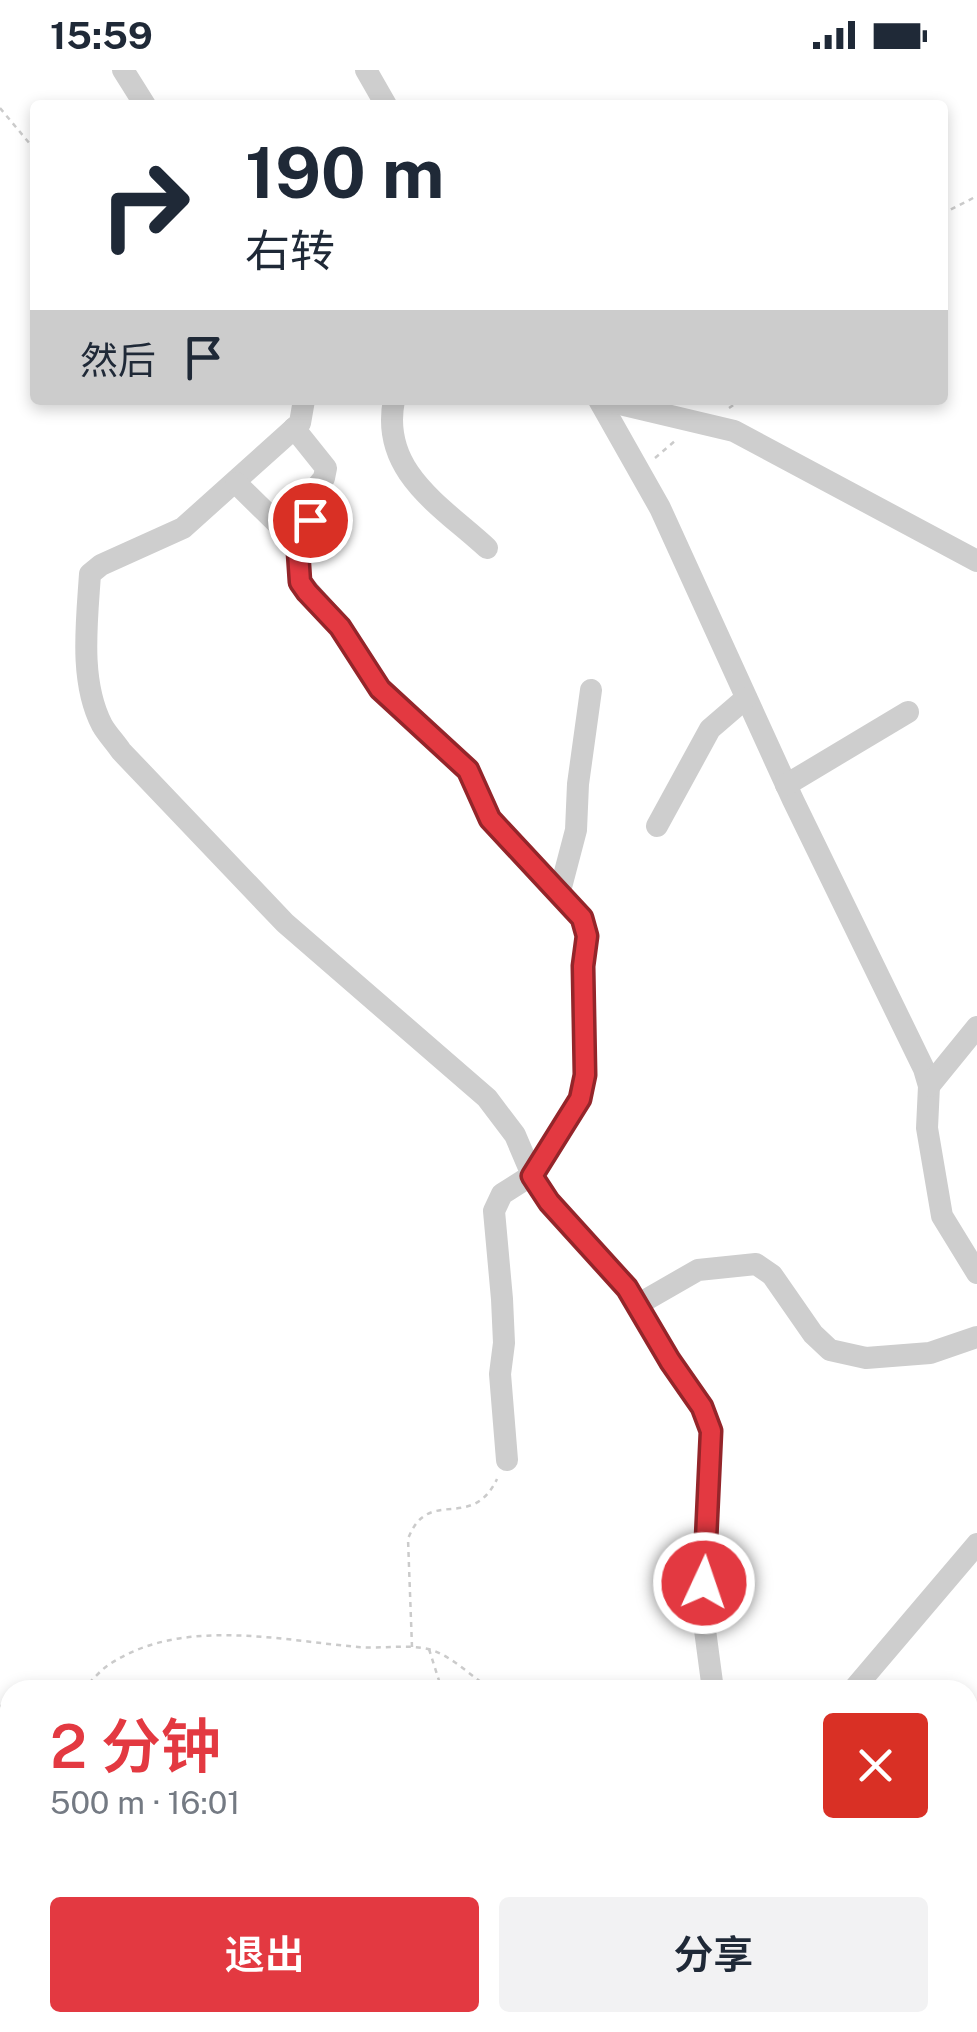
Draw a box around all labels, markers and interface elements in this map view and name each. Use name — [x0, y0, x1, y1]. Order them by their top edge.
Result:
text: 15:59 — [50, 13, 153, 58]
text: 190 m — [245, 131, 444, 214]
icon: right — [80, 140, 210, 270]
text: 右转 — [245, 224, 335, 277]
icon: arrive — [176, 330, 231, 385]
text: 然后 — [80, 338, 156, 383]
pin — [268, 478, 353, 563]
icon: arrive — [283, 493, 338, 548]
position arrow — [652, 1531, 756, 1635]
text: 2 分钟 — [50, 1711, 221, 1782]
button: close — [823, 1713, 928, 1818]
text: 500 m · 16:01 — [50, 1784, 240, 1821]
button: 退出 — [50, 1897, 479, 2012]
button: 分享 — [499, 1897, 928, 2012]

